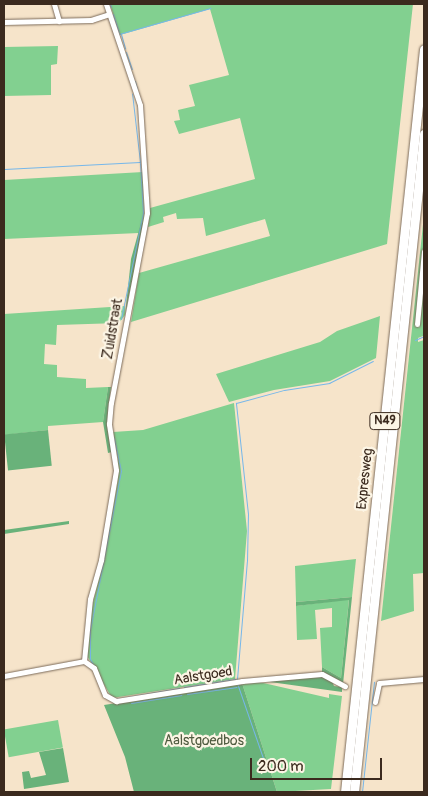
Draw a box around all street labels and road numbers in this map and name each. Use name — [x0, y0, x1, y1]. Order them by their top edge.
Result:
street label: Zuidstraat — [99, 297, 127, 361]
road number: N49 — [369, 412, 401, 431]
street label: Expresweg — [353, 448, 377, 510]
street label: Aalstgoed — [172, 663, 234, 689]

